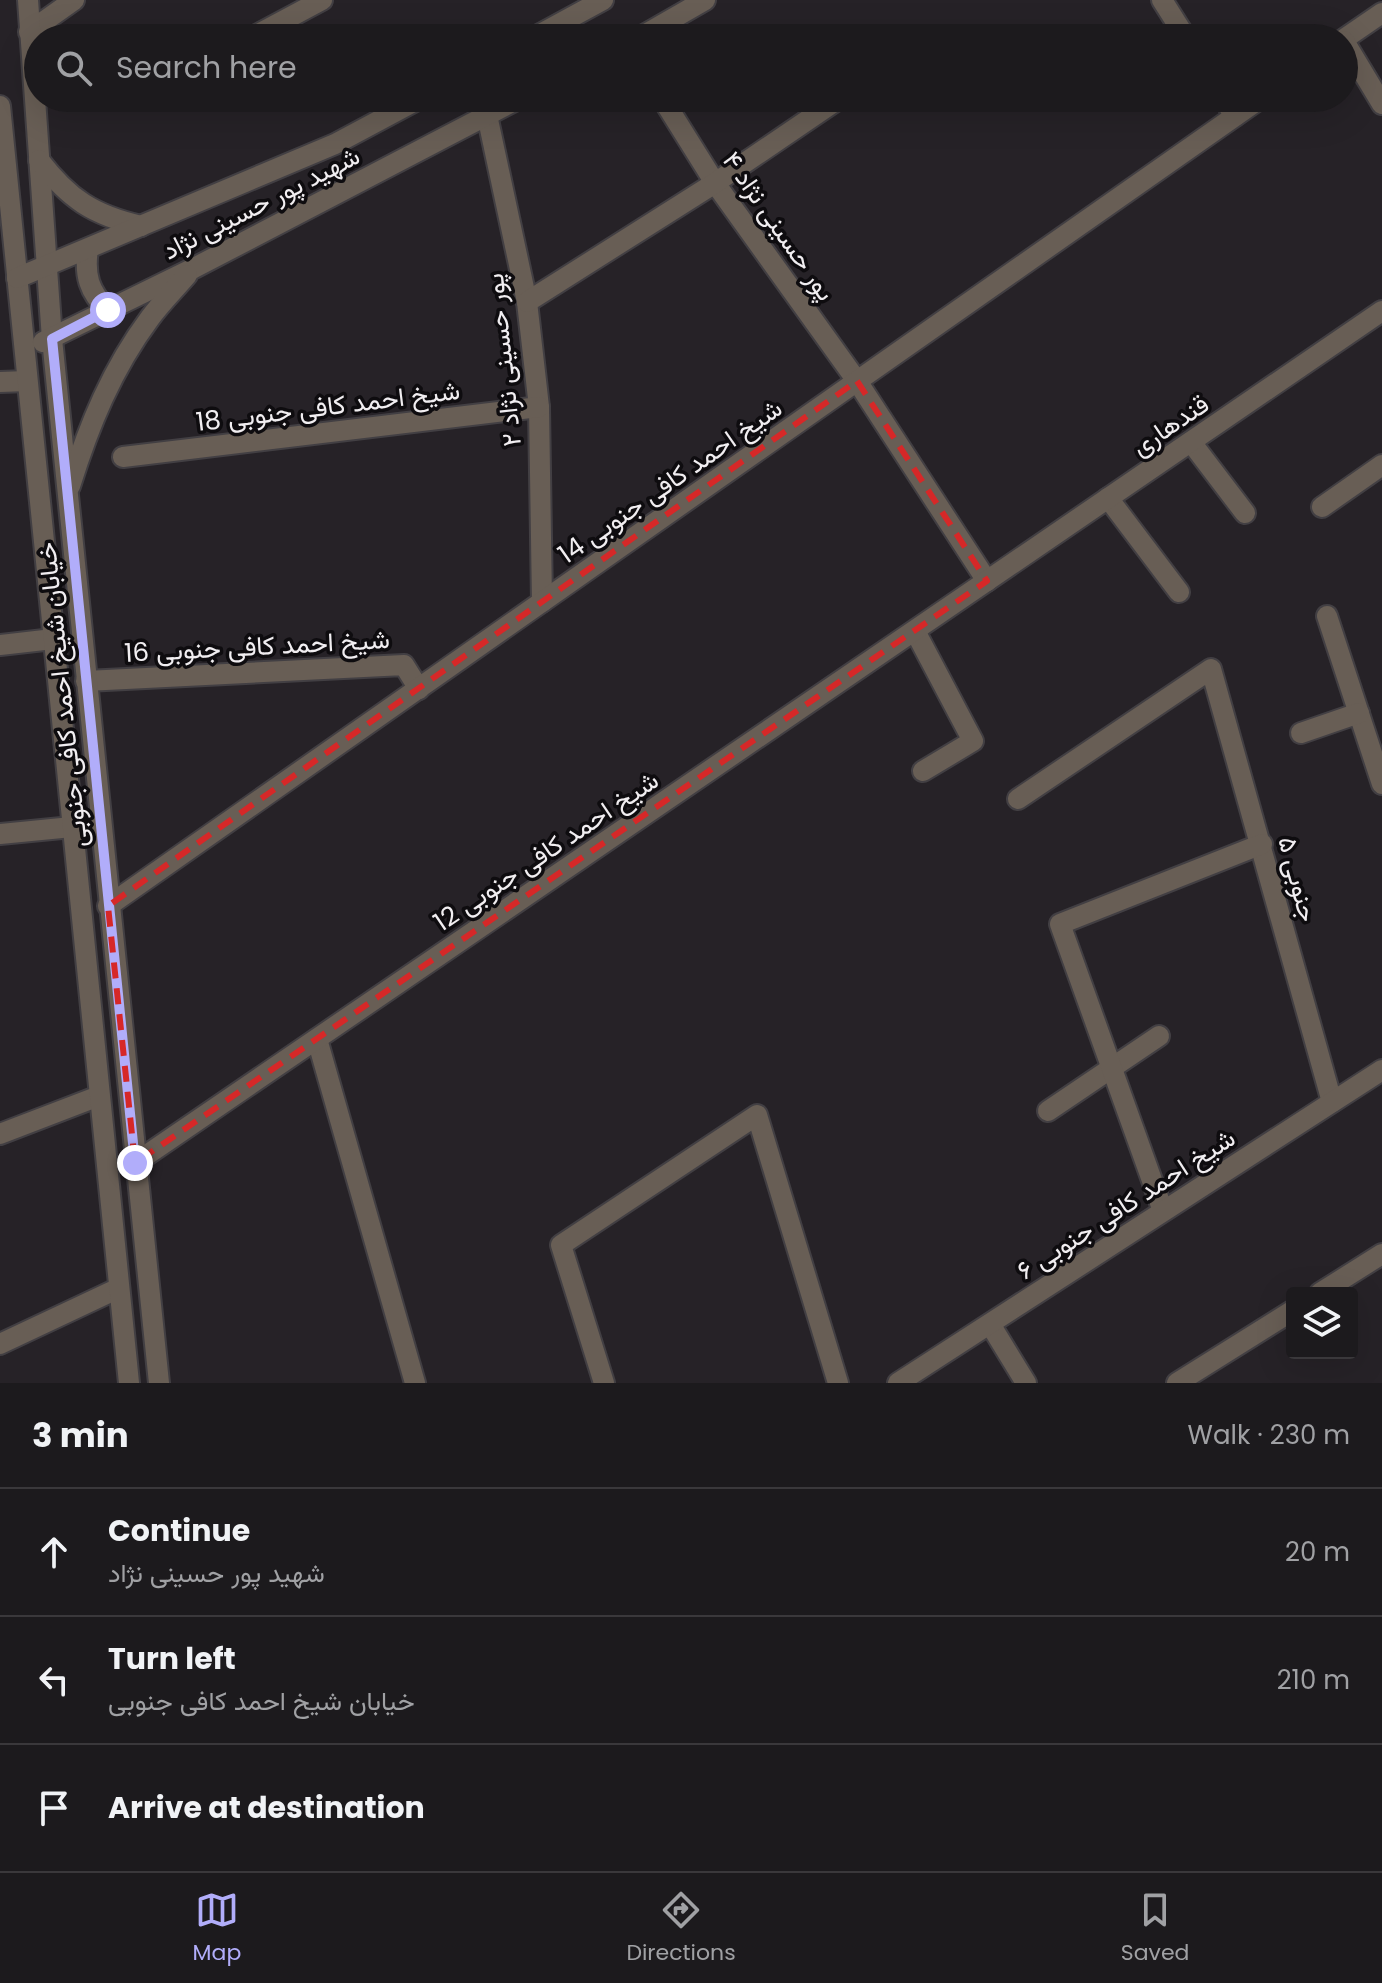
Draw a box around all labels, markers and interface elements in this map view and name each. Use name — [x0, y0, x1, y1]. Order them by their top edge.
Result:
search box — [24, 24, 1358, 112]
icon: search — [52, 46, 96, 90]
text: Search here — [116, 46, 297, 89]
street label: شهید پور حسینی نژاد — [156, 138, 366, 268]
street label: پور حسینی نژاد ۴ — [714, 144, 844, 308]
street label: پور حسینی نژاد ۲ — [476, 272, 530, 448]
route start — [90, 292, 126, 328]
street label: شیخ احمد کافی جنوبی 18 — [194, 372, 462, 440]
street label: قندهاری — [1124, 386, 1216, 464]
street label: شیخ احمد کافی جنوبی 14 — [551, 390, 789, 572]
street label: خیابان شیخ احمد کافی جنوبی — [28, 541, 96, 849]
street label: شیخ احمد کافی جنوبی 16 — [123, 621, 391, 671]
street label: شیخ احمد کافی جنوبی 12 — [426, 762, 666, 940]
street label: جنوبی ۵ — [1269, 832, 1327, 926]
street label: شیخ احمد کافی جنوبی ۶ — [1010, 1120, 1242, 1288]
route end — [117, 1145, 153, 1181]
map controls — [1286, 1287, 1358, 1359]
button: layers — [1286, 1287, 1358, 1359]
text: 3 min — [32, 1411, 129, 1459]
text: Walk · 230 m — [1188, 1417, 1350, 1453]
text: Continue — [108, 1509, 250, 1552]
icon: ahead — [32, 1530, 76, 1574]
text: 20 m — [1285, 1534, 1350, 1570]
text: شهید پور حسینی نژاد — [108, 1555, 325, 1591]
text: Turn left — [108, 1637, 236, 1680]
icon: left — [32, 1658, 76, 1702]
text: 210 m — [1277, 1662, 1350, 1698]
text: خیابان شیخ احمد کافی جنوبی — [108, 1683, 415, 1719]
icon: arrive — [32, 1786, 76, 1830]
text: Arrive at destination — [108, 1786, 425, 1829]
tab: Map — [193, 1888, 241, 1969]
tab: Directions — [626, 1888, 736, 1969]
tab: Saved — [1121, 1888, 1189, 1969]

